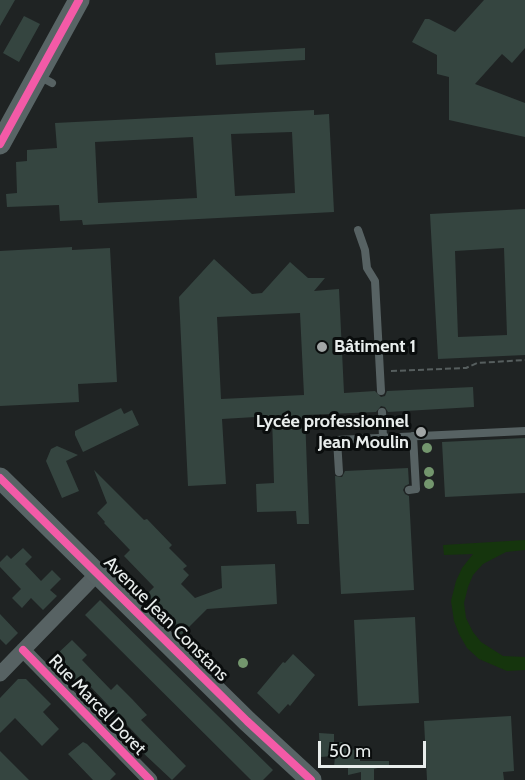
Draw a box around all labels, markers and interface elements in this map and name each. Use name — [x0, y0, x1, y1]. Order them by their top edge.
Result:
place label: Bâtiment 1 — [334, 336, 416, 358]
marker: Bâtiment 1 — [315, 340, 329, 354]
place label: Lycée professionnel Jean Moulin — [256, 411, 409, 454]
marker: Lycée professionnel Jean Moulin — [414, 425, 428, 439]
street label: Avenue Jean Constans — [99, 552, 233, 686]
street label: Rue Marcel Doret — [44, 650, 150, 760]
scale bar — [321, 729, 429, 767]
text: 50 m — [329, 740, 371, 762]

